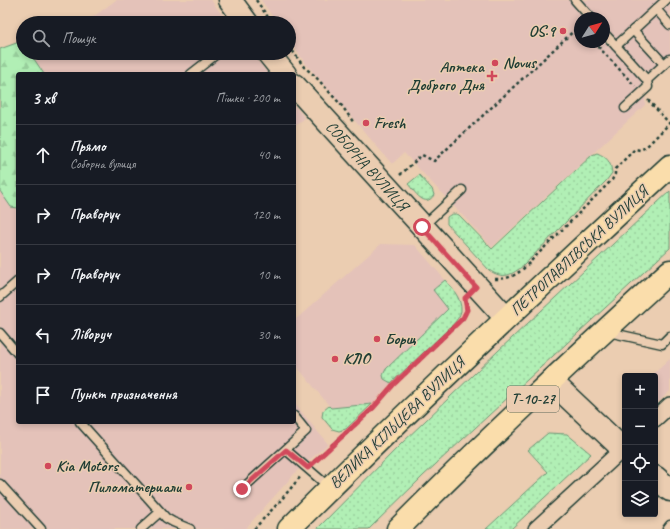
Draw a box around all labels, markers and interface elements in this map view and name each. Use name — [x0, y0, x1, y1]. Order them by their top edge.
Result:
north arrow — [574, 12, 610, 48]
search box — [16, 16, 296, 60]
place label: OS.9 — [529, 21, 557, 41]
marker: OS.9 — [558, 26, 568, 36]
icon: search — [30, 27, 52, 49]
text: Пошук — [62, 29, 95, 48]
place label: Novus — [503, 53, 538, 73]
place label: Аптека Доброго Дня — [408, 57, 485, 95]
marker: Novus — [490, 58, 500, 68]
marker: Аптека Доброго Дня — [487, 71, 497, 81]
text: 3 хв — [32, 88, 55, 109]
text: Пішки · 200 m — [216, 90, 280, 106]
place label: Fresh — [374, 113, 406, 133]
street label: СОБОРНА ВУЛИЦЯ — [321, 117, 414, 217]
marker: Fresh — [361, 118, 371, 128]
text: Прямо — [70, 137, 106, 156]
icon: ahead — [32, 144, 54, 166]
text: 40 m — [258, 147, 280, 163]
text: Соборна вулиця — [70, 156, 136, 172]
street label: ПЕТРОПАВЛІВСЬКА ВУЛИЦЯ — [506, 180, 654, 320]
icon: right — [32, 204, 54, 226]
text: Праворуч — [70, 205, 119, 224]
text: 120 m — [252, 207, 280, 223]
route start — [413, 218, 431, 236]
icon: right — [32, 264, 54, 286]
text: Праворуч — [70, 265, 119, 284]
text: 10 m — [258, 267, 280, 283]
icon: left — [32, 324, 54, 346]
text: Ліворуч — [70, 325, 111, 344]
text: 30 m — [258, 327, 280, 343]
place label: Борщ — [385, 329, 416, 349]
marker: Борщ — [372, 334, 382, 344]
place label: КЛО — [343, 349, 372, 369]
street label: ВЕЛИКА КІЛЬЦЕВА ВУЛИЦЯ — [325, 351, 471, 493]
marker: КЛО — [330, 354, 340, 364]
map controls — [622, 373, 658, 517]
button: + — [622, 373, 658, 409]
icon: arrive — [32, 384, 54, 406]
text: Пункт призначення — [70, 385, 177, 404]
road number: Т-10-27 — [507, 386, 559, 412]
button: − — [622, 409, 658, 445]
button: locate — [622, 445, 658, 481]
place label: Kia Motors — [56, 456, 119, 476]
marker: Kia Motors — [43, 461, 53, 471]
place label: Пиломатериали — [88, 477, 182, 497]
route end — [233, 480, 251, 498]
button: layers — [622, 481, 658, 517]
marker: Пиломатериали — [184, 482, 194, 492]

